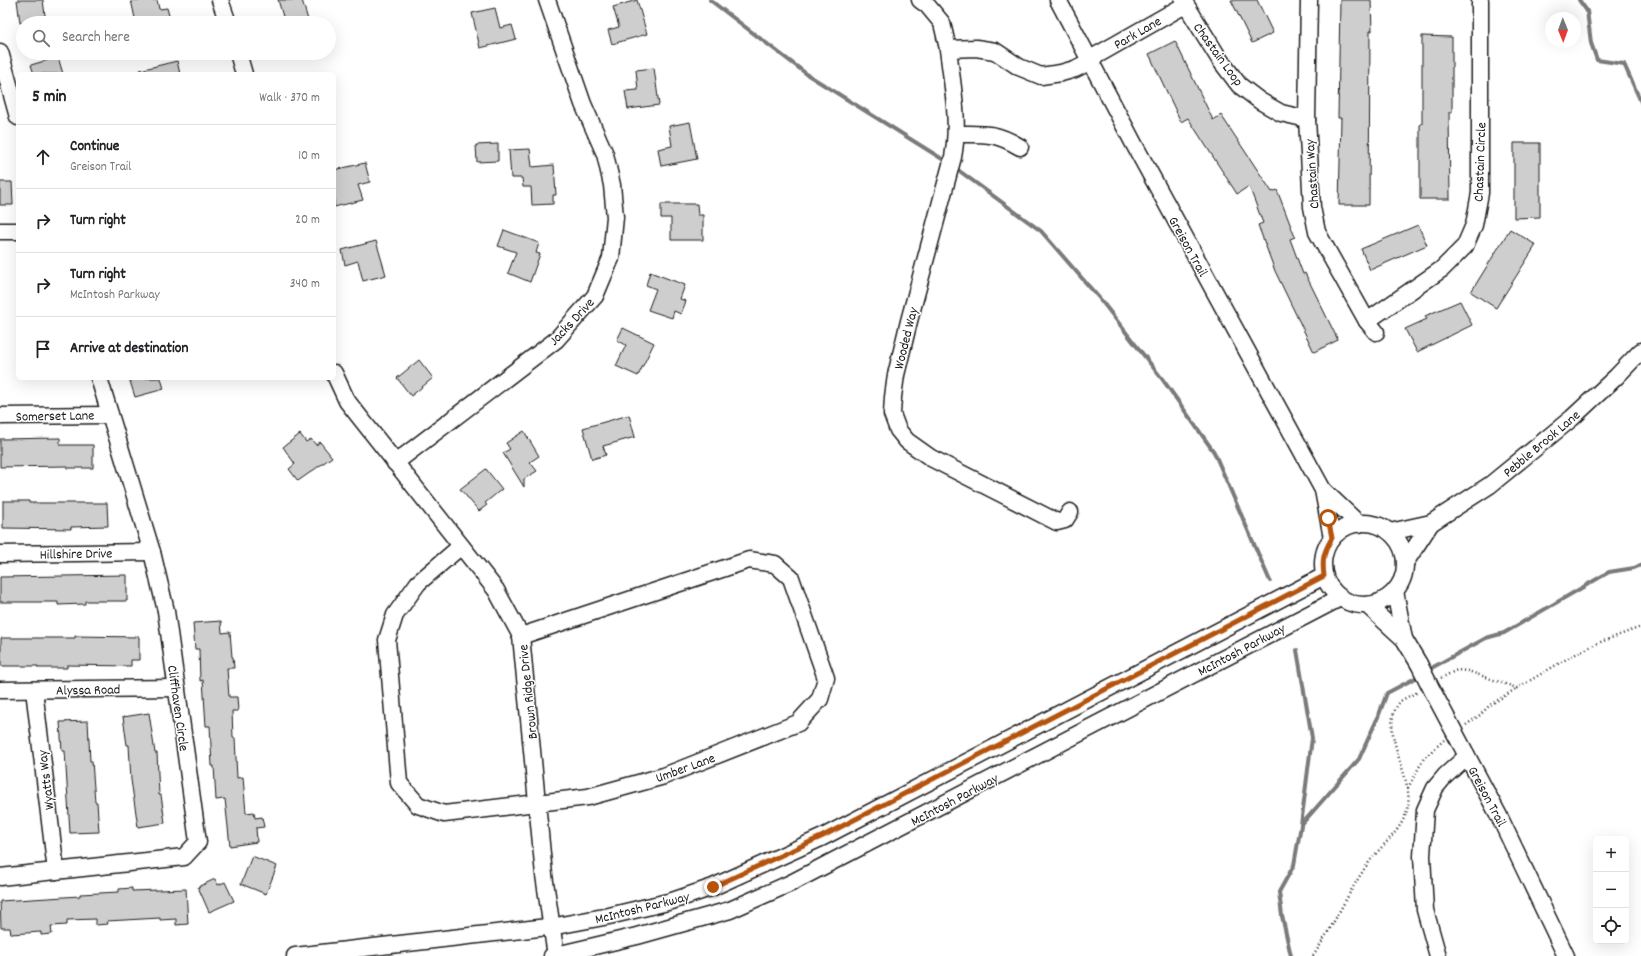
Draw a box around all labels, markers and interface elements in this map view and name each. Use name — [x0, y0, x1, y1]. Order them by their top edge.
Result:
street label: Park Lane — [1110, 12, 1166, 55]
north arrow — [1545, 12, 1581, 48]
search box — [16, 16, 336, 60]
street label: Chastain Loop — [1187, 19, 1247, 91]
icon: search — [30, 27, 52, 49]
text: Search here — [62, 27, 130, 49]
text: 5 min — [32, 86, 66, 110]
text: Walk · 370 m — [259, 89, 320, 108]
street label: Chastain Circle — [1470, 122, 1492, 202]
text: Continue — [70, 136, 119, 158]
street label: Chastain Way — [1301, 138, 1325, 209]
icon: ahead — [32, 146, 54, 168]
text: 10 m — [298, 147, 320, 166]
text: Greison Trail — [70, 158, 131, 177]
icon: right — [32, 210, 54, 232]
text: Turn right — [70, 210, 126, 232]
text: 20 m — [295, 211, 320, 230]
street label: Greison Trail — [1162, 213, 1212, 281]
text: Turn right — [70, 264, 126, 286]
icon: right — [32, 274, 54, 296]
text: 340 m — [290, 275, 320, 294]
text: McIntosh Parkway — [70, 286, 160, 305]
street label: Jacks Drive — [545, 294, 600, 351]
street label: Wooded Way — [890, 305, 924, 372]
icon: arrive — [32, 338, 54, 360]
text: Arrive at destination — [70, 338, 188, 360]
street label: Somerset Lane — [15, 406, 95, 428]
street label: Pebble Brook Lane — [1499, 406, 1585, 483]
route start — [1319, 509, 1337, 527]
street label: Hillshire Drive — [39, 544, 113, 566]
street label: McIntosh Parkway — [1195, 619, 1290, 682]
street label: Brown Ridge Drive — [514, 643, 544, 740]
street label: Cliffhaven Circle — [161, 664, 193, 753]
street label: Alyssa Road — [56, 680, 120, 702]
street label: Wyatts Way — [33, 748, 61, 811]
street label: Umber Lane — [653, 749, 718, 789]
street label: Greison Trail — [1462, 763, 1511, 831]
street label: McIntosh Parkway — [908, 769, 1003, 832]
map controls — [1593, 836, 1629, 944]
button: + — [1593, 836, 1629, 872]
button: − — [1593, 872, 1629, 908]
route end — [704, 878, 722, 896]
street label: McIntosh Parkway — [593, 887, 692, 930]
button: locate — [1593, 908, 1629, 944]

